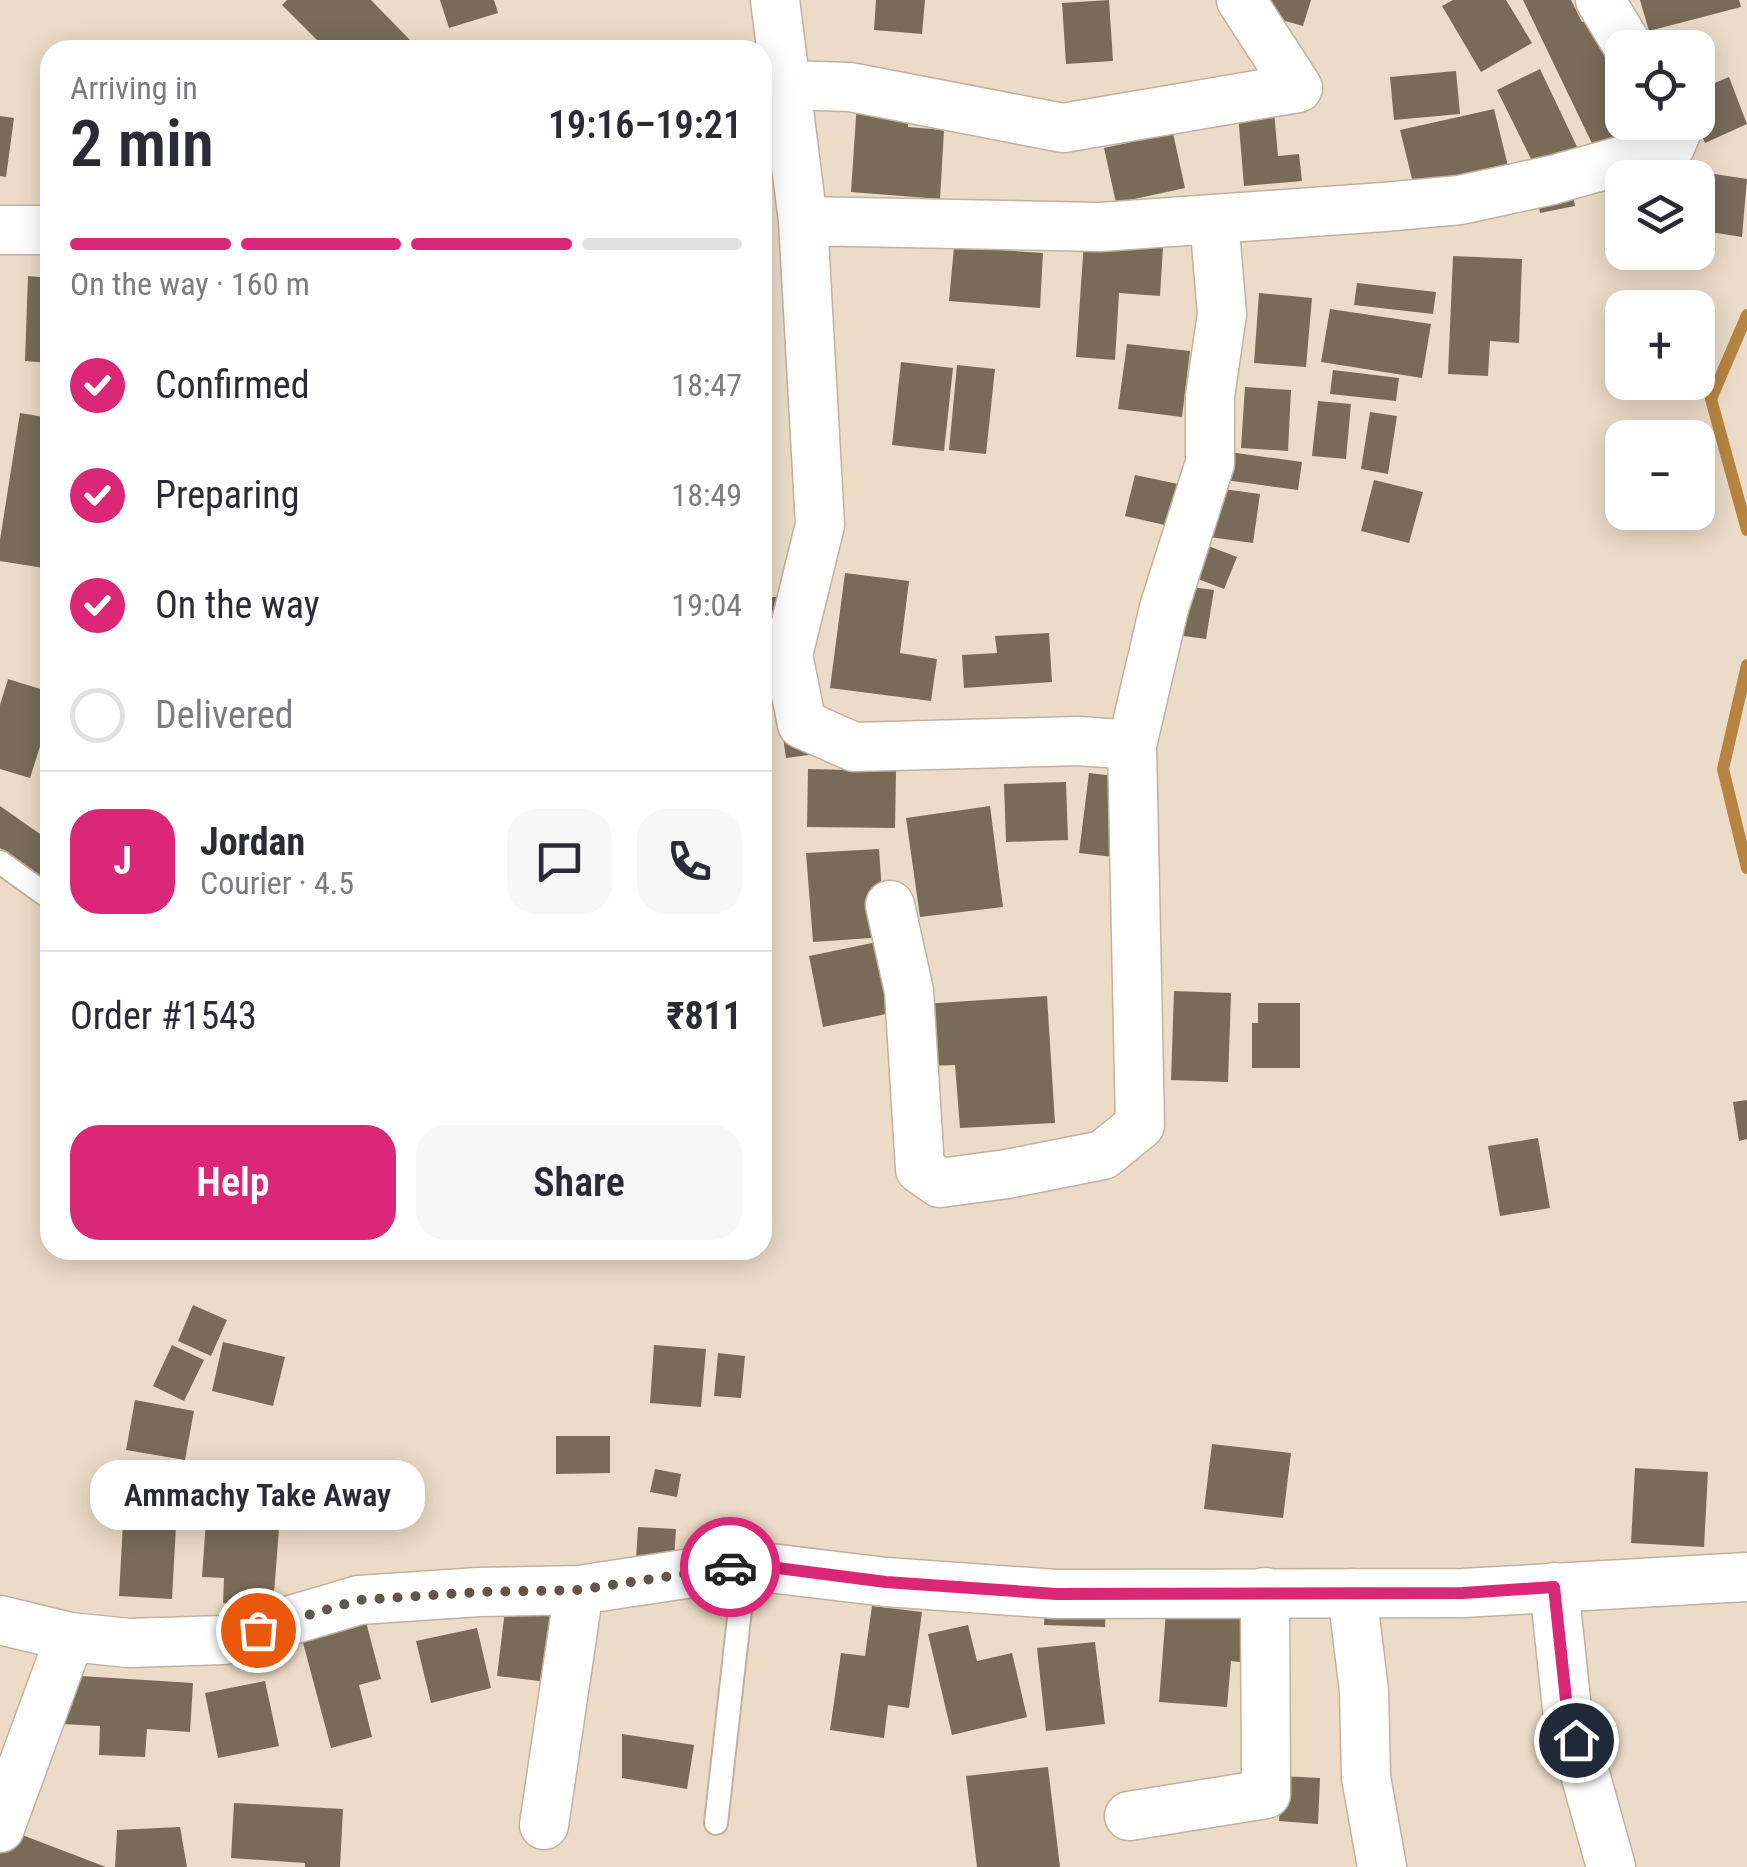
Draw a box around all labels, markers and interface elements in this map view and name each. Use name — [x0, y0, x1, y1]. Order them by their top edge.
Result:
map controls — [1605, 30, 1715, 530]
button: locate — [1605, 30, 1715, 140]
text: Arriving in — [70, 69, 198, 107]
text: 19:16–19:21 — [548, 103, 742, 147]
text: 2 min — [70, 106, 214, 182]
button: layers — [1605, 160, 1715, 270]
text: On the way · 160 m — [70, 265, 310, 303]
button: + — [1605, 290, 1715, 400]
icon: check — [70, 358, 125, 413]
text: Confirmed — [155, 363, 310, 407]
text: 18:47 — [671, 366, 742, 404]
button: − — [1605, 420, 1715, 530]
icon: check — [70, 468, 125, 523]
text: Preparing — [155, 473, 300, 517]
text: 18:49 — [671, 476, 742, 514]
icon: check — [70, 578, 125, 633]
text: On the way — [155, 583, 320, 627]
text: 19:04 — [671, 586, 742, 624]
text: Delivered — [155, 693, 294, 737]
button: chat — [507, 809, 612, 914]
button: phone — [637, 809, 742, 914]
text: Jordan — [200, 820, 305, 864]
text: J — [113, 839, 132, 883]
text: Courier · 4.5 — [200, 864, 354, 902]
text: Order #1543 — [70, 994, 257, 1038]
text: ₹811 — [666, 994, 742, 1038]
button: Help — [70, 1125, 396, 1240]
button: Share — [416, 1125, 742, 1240]
callout: Ammachy Take Away — [90, 1460, 426, 1530]
text: Ammachy Take Away — [124, 1476, 391, 1514]
courier — [680, 1517, 780, 1617]
icon: car — [703, 1540, 758, 1595]
pin — [216, 1588, 301, 1673]
icon: bag — [231, 1603, 286, 1658]
pin — [1534, 1698, 1619, 1783]
icon: home — [1549, 1713, 1604, 1768]

